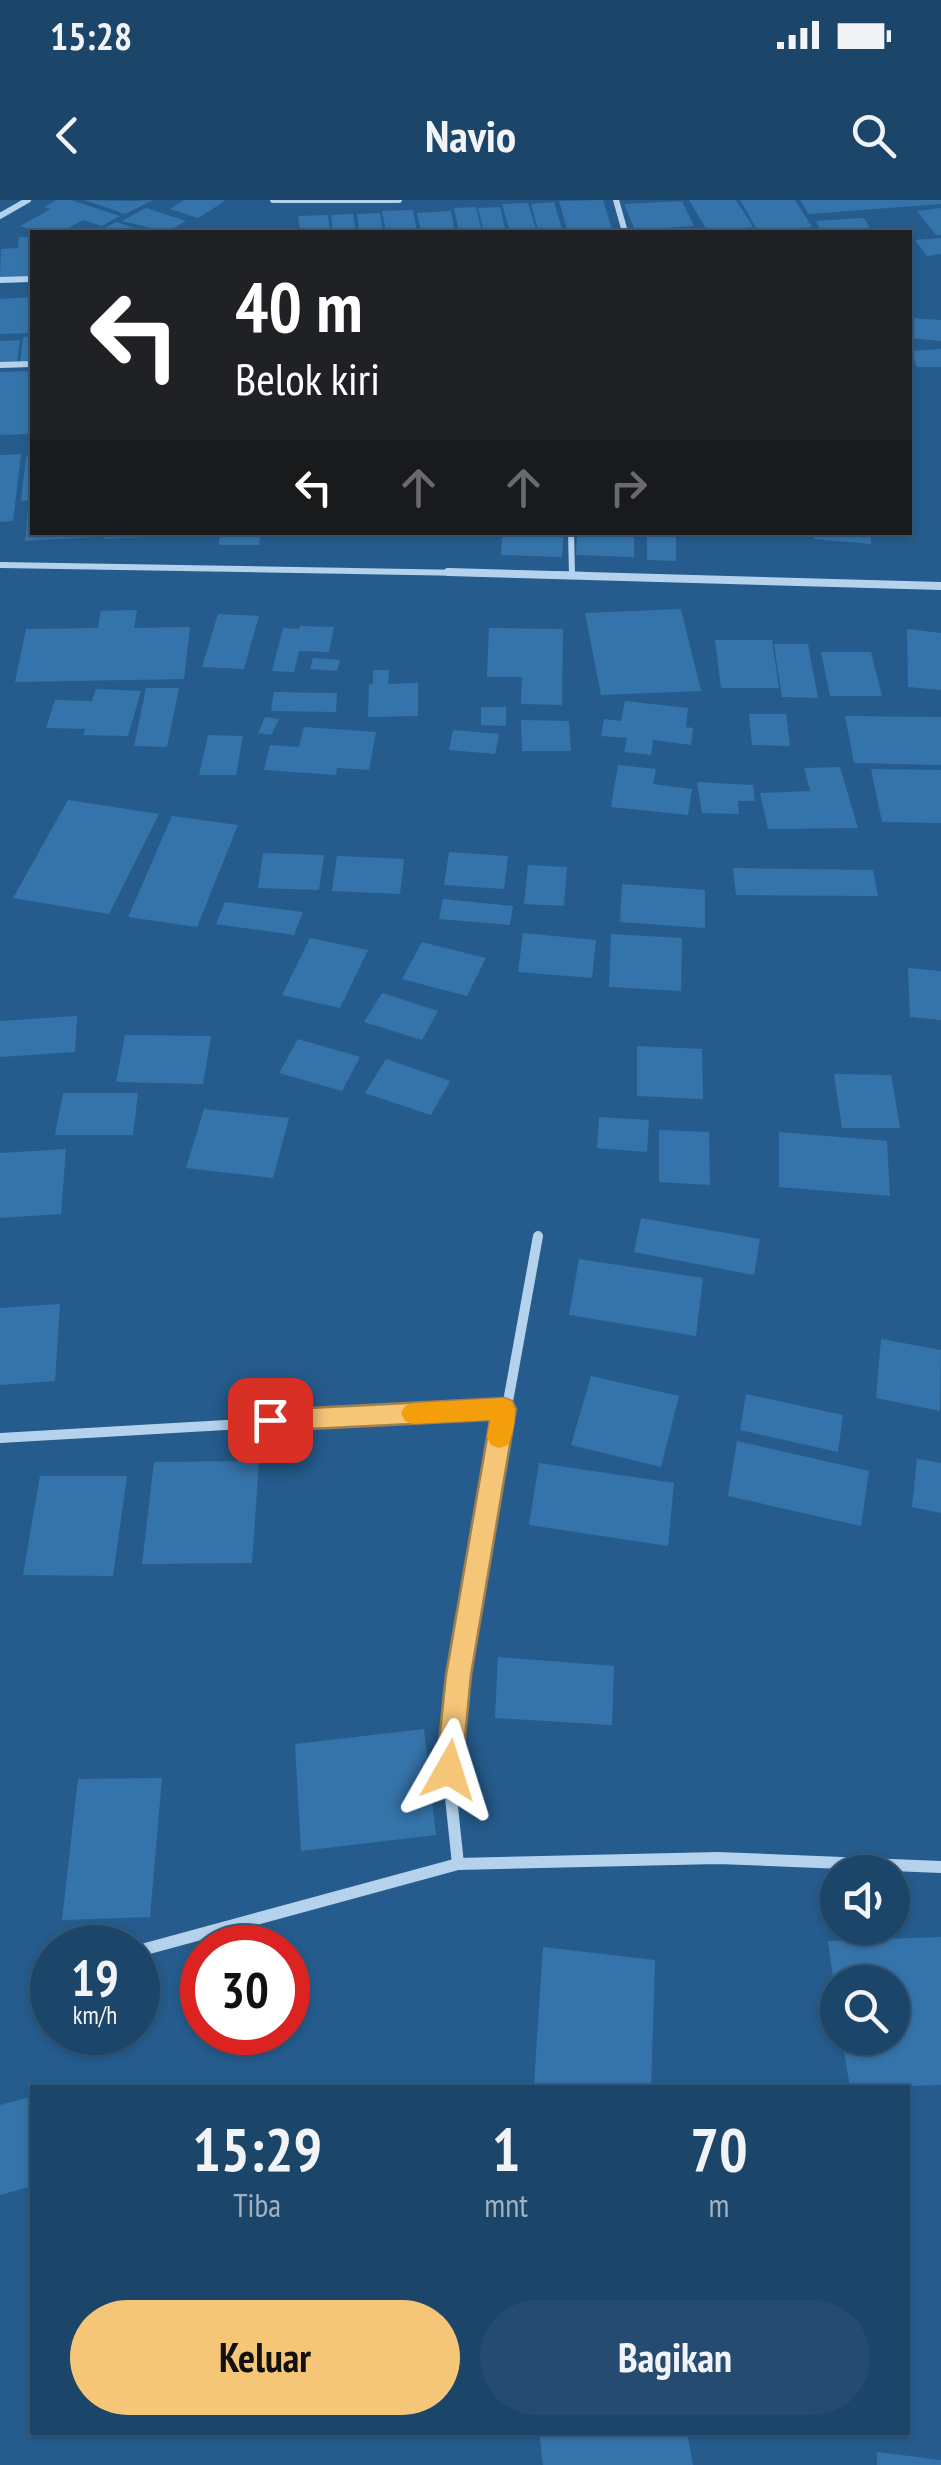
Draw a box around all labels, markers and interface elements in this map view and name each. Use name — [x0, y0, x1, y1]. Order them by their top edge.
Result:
text: 15:28 — [50, 11, 132, 60]
text: Navio — [425, 106, 516, 164]
icon: back — [40, 108, 95, 163]
icon: search — [846, 108, 901, 163]
text: 40 m — [235, 261, 363, 351]
icon: left — [70, 270, 200, 400]
text: Belok kiri — [235, 349, 380, 407]
icon: left — [286, 460, 341, 515]
icon: ahead — [391, 460, 446, 515]
icon: ahead — [496, 460, 551, 515]
icon: right — [601, 460, 656, 515]
pin — [228, 1378, 313, 1463]
icon: arrive — [243, 1393, 298, 1448]
position arrow — [397, 1718, 501, 1822]
map controls — [820, 1855, 910, 2055]
button: sound — [820, 1855, 910, 1945]
speed limit sign: 30 — [180, 1925, 310, 2055]
text: 19 — [71, 1945, 119, 2010]
button: search — [820, 1965, 910, 2055]
text: km/h — [73, 1999, 117, 2031]
text: 15:29 — [192, 2110, 322, 2188]
text: 1 — [492, 2110, 521, 2188]
text: 70 — [690, 2110, 748, 2188]
text: Tiba — [233, 2184, 281, 2226]
text: mnt — [484, 2184, 528, 2226]
text: m — [709, 2184, 729, 2226]
button: Keluar — [70, 2300, 460, 2415]
button: Bagikan — [480, 2300, 870, 2415]

